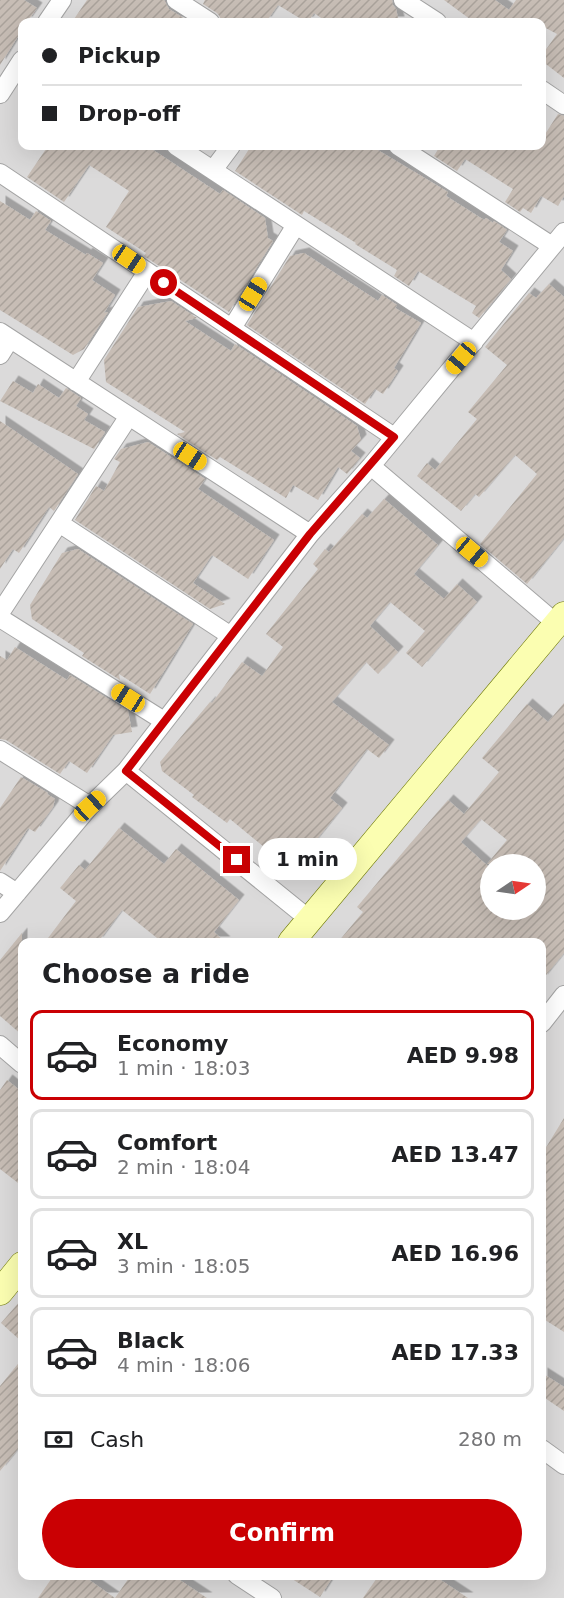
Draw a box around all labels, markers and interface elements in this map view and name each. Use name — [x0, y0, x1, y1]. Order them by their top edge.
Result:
text: Pickup — [78, 43, 161, 68]
text: Drop-off — [78, 101, 180, 126]
car — [109, 241, 149, 277]
route start — [150, 269, 177, 296]
car — [236, 274, 270, 314]
car — [443, 338, 479, 378]
car — [170, 439, 210, 473]
car — [452, 534, 492, 570]
car — [108, 681, 148, 715]
car — [71, 787, 109, 825]
callout: 1 min — [258, 839, 357, 881]
route end — [223, 846, 250, 873]
text: 1 min — [276, 847, 339, 871]
north arrow — [480, 854, 546, 920]
map controls — [480, 854, 546, 920]
text: Choose a ride — [42, 958, 250, 989]
icon: car — [45, 1028, 99, 1082]
text: Economy — [117, 1031, 228, 1056]
text: AED 9.98 — [407, 1043, 519, 1068]
text: 1 min · 18:03 — [117, 1056, 251, 1080]
icon: car — [45, 1127, 99, 1181]
text: Comfort — [117, 1130, 217, 1155]
text: AED 13.47 — [391, 1142, 519, 1167]
text: 2 min · 18:04 — [117, 1155, 251, 1179]
icon: car — [45, 1226, 99, 1280]
text: XL — [117, 1229, 148, 1254]
text: AED 16.96 — [391, 1241, 519, 1266]
text: 3 min · 18:05 — [117, 1254, 251, 1278]
icon: car — [45, 1325, 99, 1379]
text: Black — [117, 1328, 184, 1353]
text: AED 17.33 — [391, 1340, 519, 1365]
text: 4 min · 18:06 — [117, 1353, 251, 1377]
icon: cash — [42, 1423, 75, 1456]
text: Cash — [90, 1427, 144, 1452]
text: 280 m — [458, 1427, 522, 1451]
button: Confirm — [42, 1499, 522, 1568]

